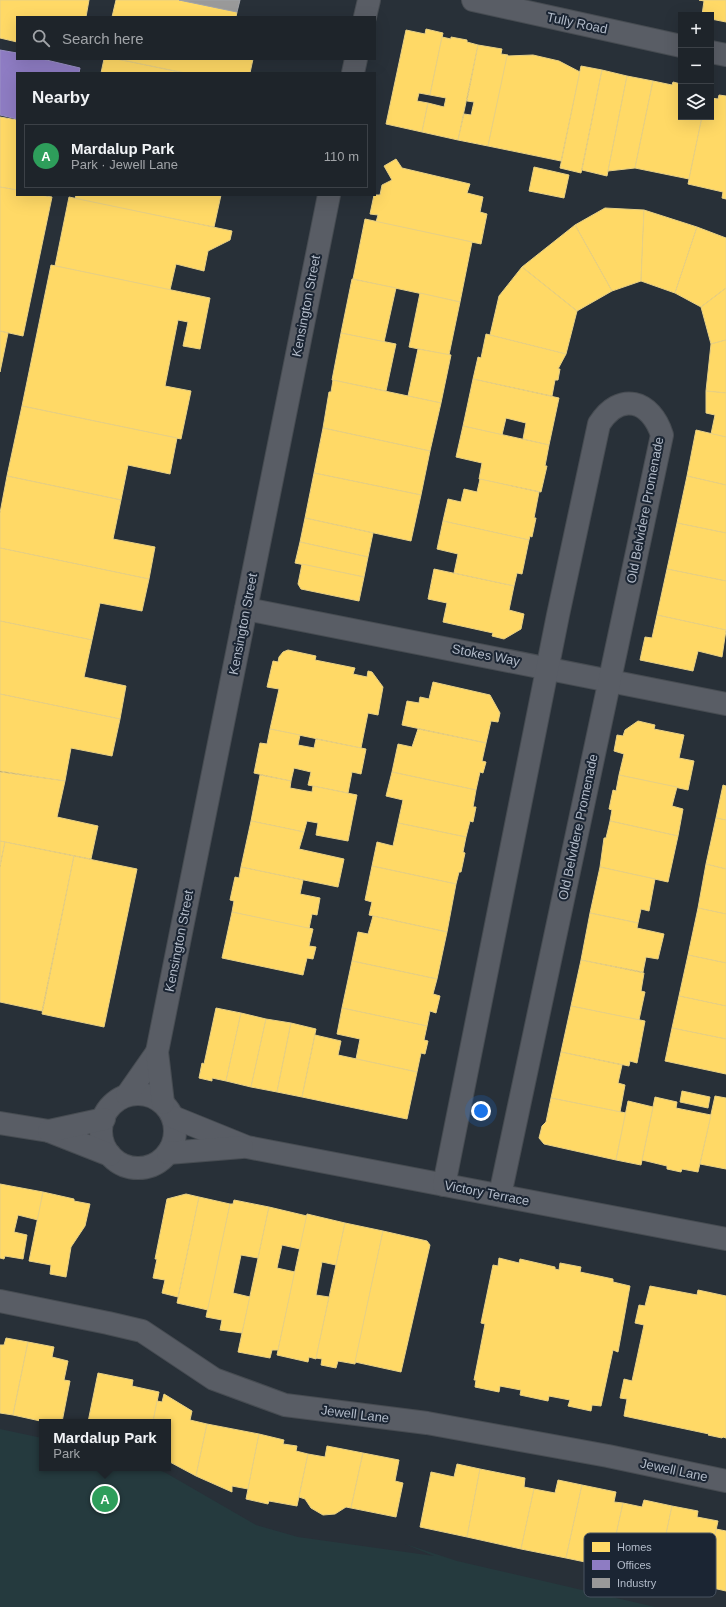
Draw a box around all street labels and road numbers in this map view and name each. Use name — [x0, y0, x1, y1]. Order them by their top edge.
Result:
street label: Tully Road — [545, 9, 609, 37]
street label: Kensington Street — [289, 253, 323, 358]
street label: Old Belvidere Promenade — [623, 436, 667, 584]
street label: Kensington Street — [226, 571, 260, 676]
street label: Stokes Way — [451, 641, 522, 669]
street label: Old Belvidere Promenade — [555, 753, 601, 901]
street label: Kensington Street — [162, 888, 196, 993]
street label: Victory Terrace — [443, 1177, 531, 1209]
street label: Jewell Lane — [320, 1402, 390, 1426]
street label: Jewell Lane — [639, 1456, 709, 1484]

